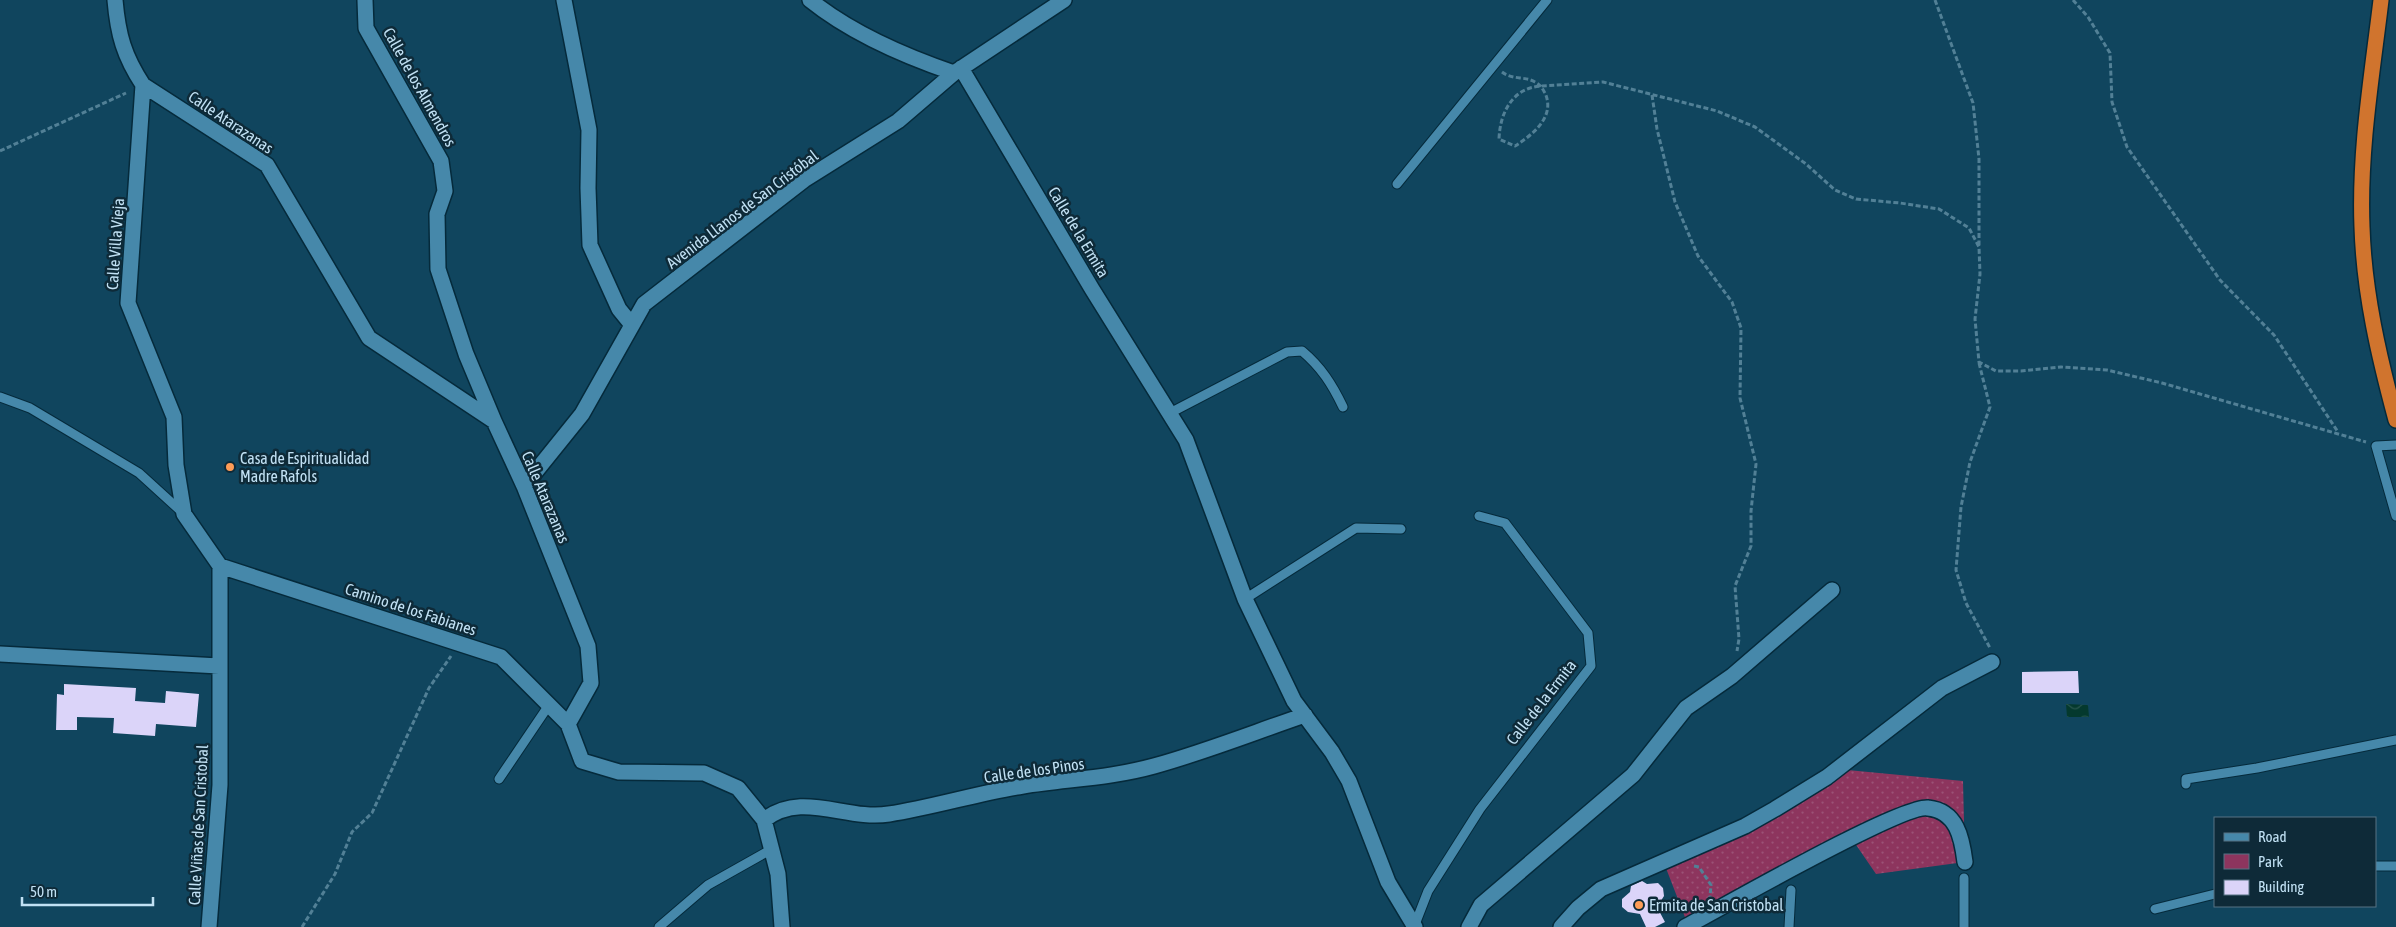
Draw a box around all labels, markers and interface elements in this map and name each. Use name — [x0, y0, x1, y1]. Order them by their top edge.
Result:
street label: Calle de los Almendros — [380, 24, 460, 150]
street label: Calle Atarazanas — [185, 87, 277, 157]
street label: Avenida Llanos de San Cristóbal — [663, 146, 822, 272]
street label: Calle de la Ermita — [1045, 184, 1113, 280]
street label: Calle Villa Vieja — [103, 198, 128, 291]
street label: Calle Atarazanas — [519, 448, 574, 546]
place label: Casa de Espiritualidad Madre Rafols — [240, 449, 369, 485]
marker: Casa de Espiritualidad Madre Rafols — [224, 461, 236, 473]
street label: Camino de los Fabianes — [343, 579, 479, 639]
street label: Calle de la Ermita — [1502, 656, 1580, 748]
street label: Calle Viñas de San Cristobal — [185, 744, 211, 906]
street label: Calle de los Pinos — [983, 754, 1086, 786]
legend — [2214, 817, 2376, 907]
text: Road — [2258, 828, 2287, 845]
text: Park — [2258, 853, 2283, 870]
scale bar — [22, 874, 154, 906]
text: Building — [2258, 878, 2304, 895]
text: 50 m — [30, 883, 57, 900]
place label: Ermita de San Cristobal — [1649, 896, 1784, 914]
marker: Ermita de San Cristobal — [1633, 899, 1645, 911]

